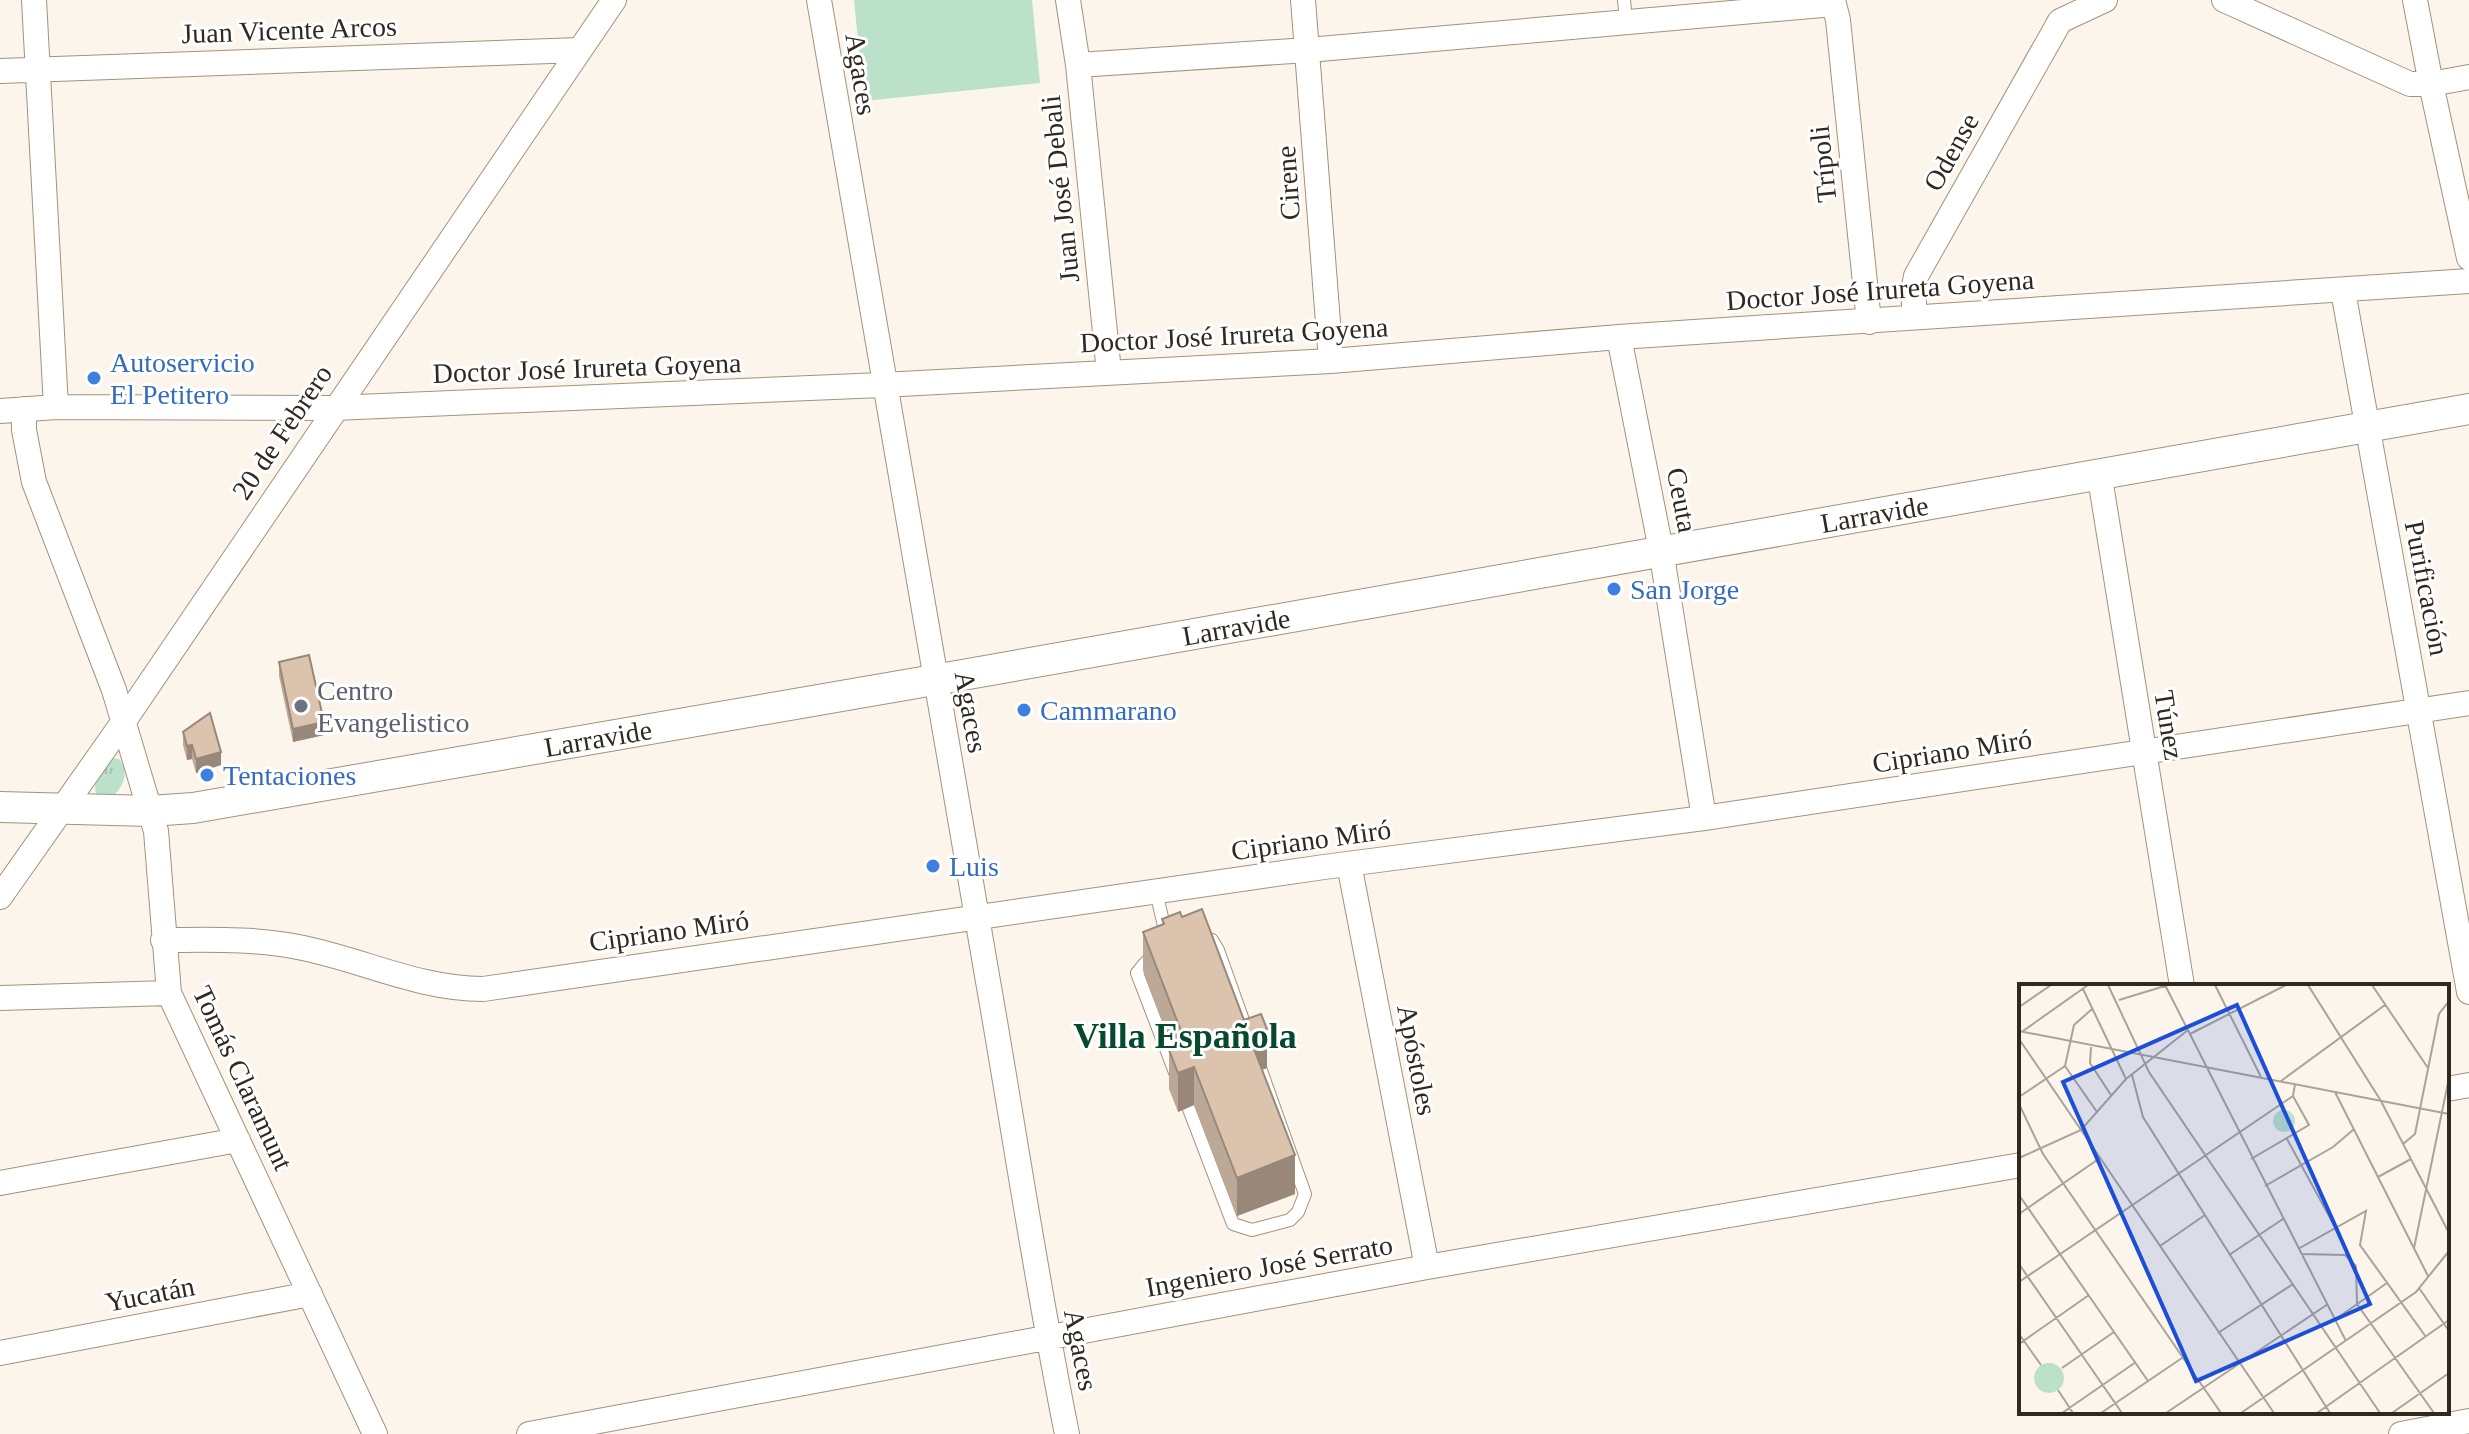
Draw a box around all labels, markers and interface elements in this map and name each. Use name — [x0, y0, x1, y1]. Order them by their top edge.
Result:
street label: Juan Vicente Arcos — [181, 11, 397, 49]
street label: Agaces — [839, 31, 883, 117]
street label: Juan José Debali — [1035, 94, 1085, 284]
street label: Odense — [1917, 108, 1985, 196]
street label: Trípoli — [1804, 124, 1842, 204]
street label: Cirene — [1270, 145, 1306, 221]
street label: Doctor José Irureta Goyena — [1725, 264, 2036, 316]
street label: Doctor José Irureta Goyena — [1079, 311, 1389, 359]
place label: Autoservicio El Petitero — [110, 347, 255, 410]
street label: Doctor José Irureta Goyena — [432, 347, 742, 389]
street label: 20 de Febrero — [226, 359, 338, 505]
marker: Autoservicio El Petitero — [85, 369, 103, 387]
street label: Ceuta — [1661, 465, 1704, 536]
street label: Larravide — [1818, 489, 1931, 539]
street label: Purificación — [2399, 518, 2455, 658]
place label: San Jorge — [1630, 574, 1739, 605]
marker: San Jorge — [1605, 580, 1623, 598]
street label: Larravide — [1180, 602, 1292, 651]
street label: Agaces — [949, 669, 993, 755]
place label: Centro Evangelistico — [317, 675, 469, 738]
street label: Túnez — [2148, 688, 2190, 762]
place label: Cammarano — [1040, 695, 1177, 726]
marker: Centro Evangelistico — [292, 697, 310, 715]
marker: Cammarano — [1015, 701, 1033, 719]
street label: Larravide — [542, 714, 654, 763]
street label: Cipriano Miró — [1870, 723, 2034, 779]
place label: Tentaciones — [223, 760, 356, 791]
marker: Tentaciones — [198, 766, 216, 784]
street label: Cipriano Miró — [1229, 813, 1393, 867]
place label: Luis — [949, 851, 999, 882]
marker: Luis — [924, 857, 942, 875]
street label: Cipriano Miró — [587, 904, 751, 958]
street label: Tomás Claramunt — [187, 981, 299, 1175]
inset map — [2019, 984, 2449, 1414]
street label: Apóstoles — [1391, 1002, 1443, 1118]
district label: Villa Española — [1073, 1016, 1297, 1056]
street label: Ingeniero José Serrato — [1143, 1229, 1395, 1303]
street label: Yucatán — [103, 1270, 197, 1318]
street label: Agaces — [1058, 1307, 1104, 1393]

